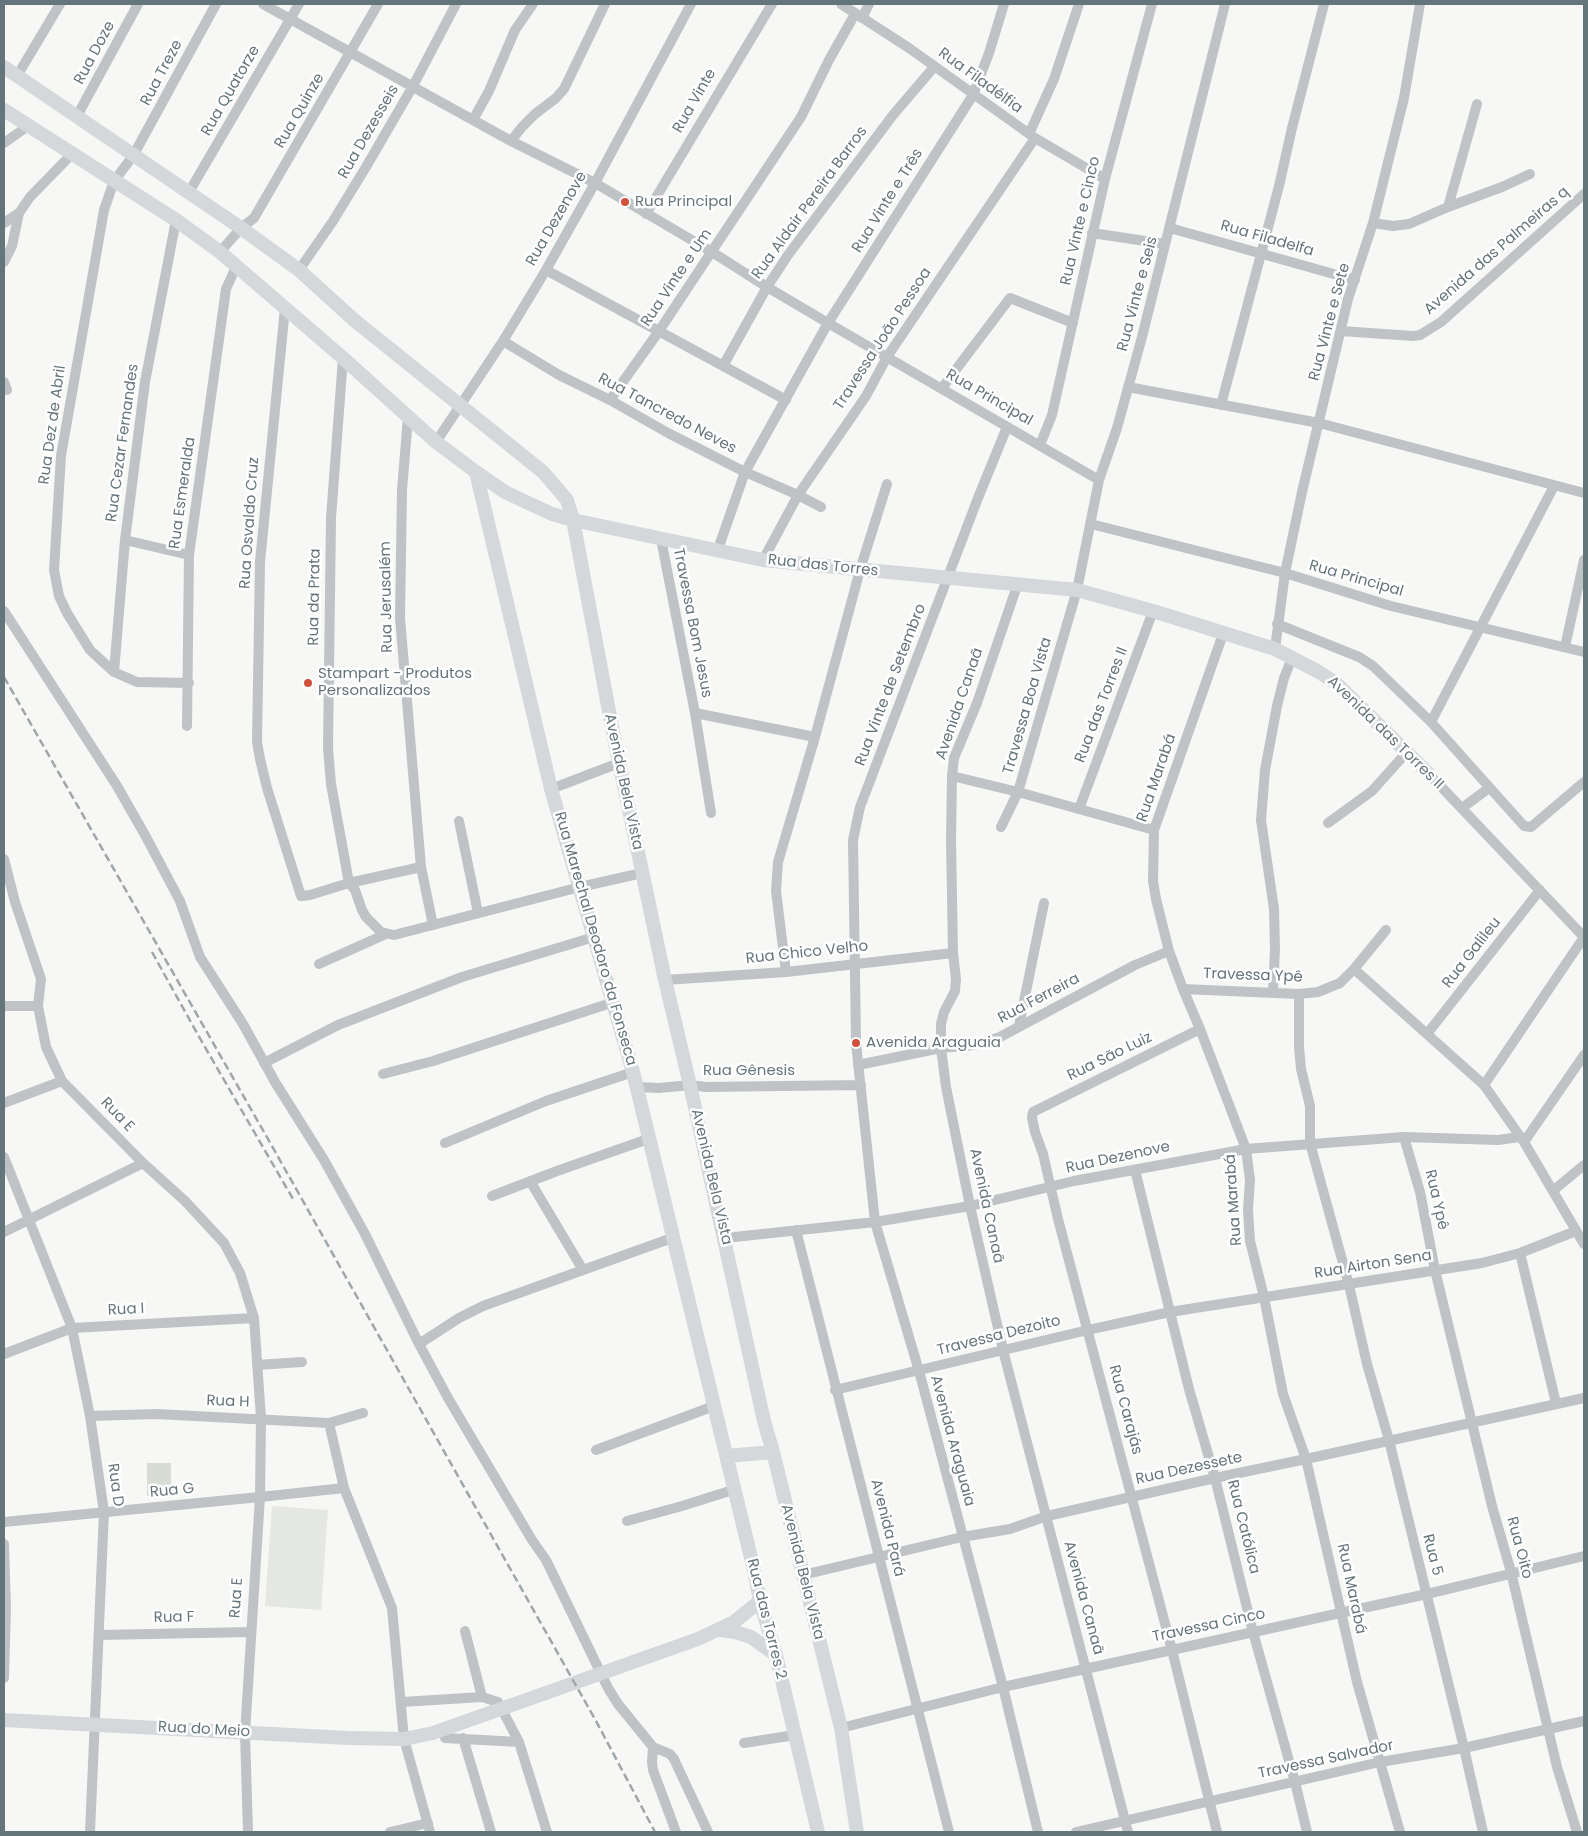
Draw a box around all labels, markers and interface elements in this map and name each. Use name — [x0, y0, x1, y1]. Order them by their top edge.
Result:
street label: Rua Doze — [71, 18, 119, 88]
street label: Rua Treze — [137, 37, 187, 109]
street label: Rua Quatorze — [198, 43, 264, 139]
street label: Rua Filadélfia — [934, 44, 1026, 118]
street label: Rua Vinte — [669, 66, 721, 136]
street label: Rua Quinze — [271, 70, 329, 152]
street label: Rua Dezesseis — [335, 82, 403, 182]
street label: Rua Aldair Pereira Barros — [748, 123, 872, 283]
street label: Rua Vinte e Três — [849, 146, 927, 256]
street label: Rua Vinte e Cinco — [1057, 155, 1105, 287]
street label: Rua Dezenove — [523, 169, 591, 269]
street label: Avenida das Palmeiras q — [1421, 183, 1573, 319]
place label: Rua Principal — [635, 193, 732, 211]
marker: Rua Principal — [619, 196, 631, 208]
street label: Rua Filadelfa — [1218, 217, 1316, 261]
street label: Rua Vinte e Um — [638, 226, 716, 330]
street label: Rua Vinte e Seis — [1114, 235, 1162, 353]
street label: Rua Vinte e Sete — [1306, 261, 1354, 383]
street label: Travessa João Pessoa — [830, 264, 936, 414]
street label: Rua Cezar Fernandes — [103, 363, 143, 523]
street label: Rua Dez de Abril — [36, 364, 70, 486]
street label: Rua Principal — [942, 366, 1036, 430]
street label: Rua Tancredo Neves — [595, 370, 739, 458]
street label: Rua Esmeralda — [166, 436, 200, 550]
street label: Rua Osvaldo Cruz — [236, 456, 264, 590]
street label: Rua Jerusalém — [377, 541, 397, 653]
street label: Travessa Bom Jesus — [669, 547, 715, 699]
street label: Rua da Prata — [305, 548, 325, 646]
street label: Rua das Torres — [767, 551, 879, 581]
street label: Rua Principal — [1307, 557, 1405, 601]
street label: Rua Vinte de Setembro — [852, 601, 930, 769]
street label: Travessa Boa Vista — [1000, 635, 1056, 777]
street label: Rua das Torres II — [1072, 645, 1132, 765]
street label: Avenida Canaã — [932, 646, 988, 762]
place label: Stampart - Produtos Personalizados — [318, 665, 472, 700]
street label: Avenida das Torres II — [1323, 673, 1447, 793]
marker: Stampart - Produtos Personalizados — [302, 677, 314, 689]
street label: Avenida Bela Vista — [600, 712, 646, 852]
street label: Rua Marabá — [1134, 732, 1180, 824]
street label: Rua Marechal Deodoro da Fonseca — [550, 810, 640, 1068]
street label: Rua Galileu — [1439, 914, 1505, 992]
street label: Rua Chico Velho — [745, 938, 869, 968]
street label: Travessa Ypê — [1203, 965, 1303, 987]
street label: Rua Ferreira — [995, 970, 1083, 1028]
street label: Rua São Luiz — [1065, 1029, 1155, 1085]
place label: Avenida Araguaia — [866, 1034, 1001, 1052]
marker: Avenida Araguaia — [850, 1037, 862, 1049]
street label: Rua Gênesis — [703, 1062, 795, 1080]
street label: Rua E — [96, 1094, 138, 1136]
street label: Avenida Bela Vista — [687, 1107, 735, 1247]
street label: Rua Dezenove — [1064, 1138, 1172, 1178]
street label: Avenida Canaã — [965, 1147, 1007, 1265]
street label: Rua Marabá — [1222, 1154, 1246, 1246]
street label: Rua Ypê — [1420, 1168, 1452, 1232]
street label: Rua Airton Sena — [1313, 1247, 1433, 1283]
street label: Rua I — [107, 1300, 145, 1320]
street label: Travessa Dezoito — [935, 1312, 1063, 1360]
street label: Rua Carajás — [1104, 1363, 1146, 1457]
street label: Avenida Araguaia — [926, 1373, 978, 1509]
street label: Rua H — [206, 1392, 250, 1412]
street label: Rua Dezessete — [1134, 1449, 1244, 1489]
street label: Rua D — [103, 1462, 127, 1508]
street label: Avenida Pará — [866, 1477, 908, 1579]
street label: Rua Católica — [1223, 1478, 1263, 1576]
street label: Rua G — [149, 1480, 195, 1502]
street label: Avenida Bela Vista — [776, 1502, 828, 1642]
street label: Rua Oito — [1502, 1515, 1536, 1581]
street label: Rua 5 — [1418, 1532, 1446, 1578]
street label: Avenida Canaã — [1059, 1539, 1107, 1657]
street label: Rua Marabá — [1333, 1542, 1369, 1636]
street label: Rua das Torres 2 — [742, 1557, 790, 1681]
street label: Rua E — [227, 1577, 247, 1619]
street label: Travessa Cinco — [1151, 1605, 1267, 1647]
street label: Rua F — [154, 1609, 194, 1627]
street label: Rua do Meio — [158, 1719, 250, 1741]
street label: Travessa Salvador — [1257, 1737, 1395, 1783]

